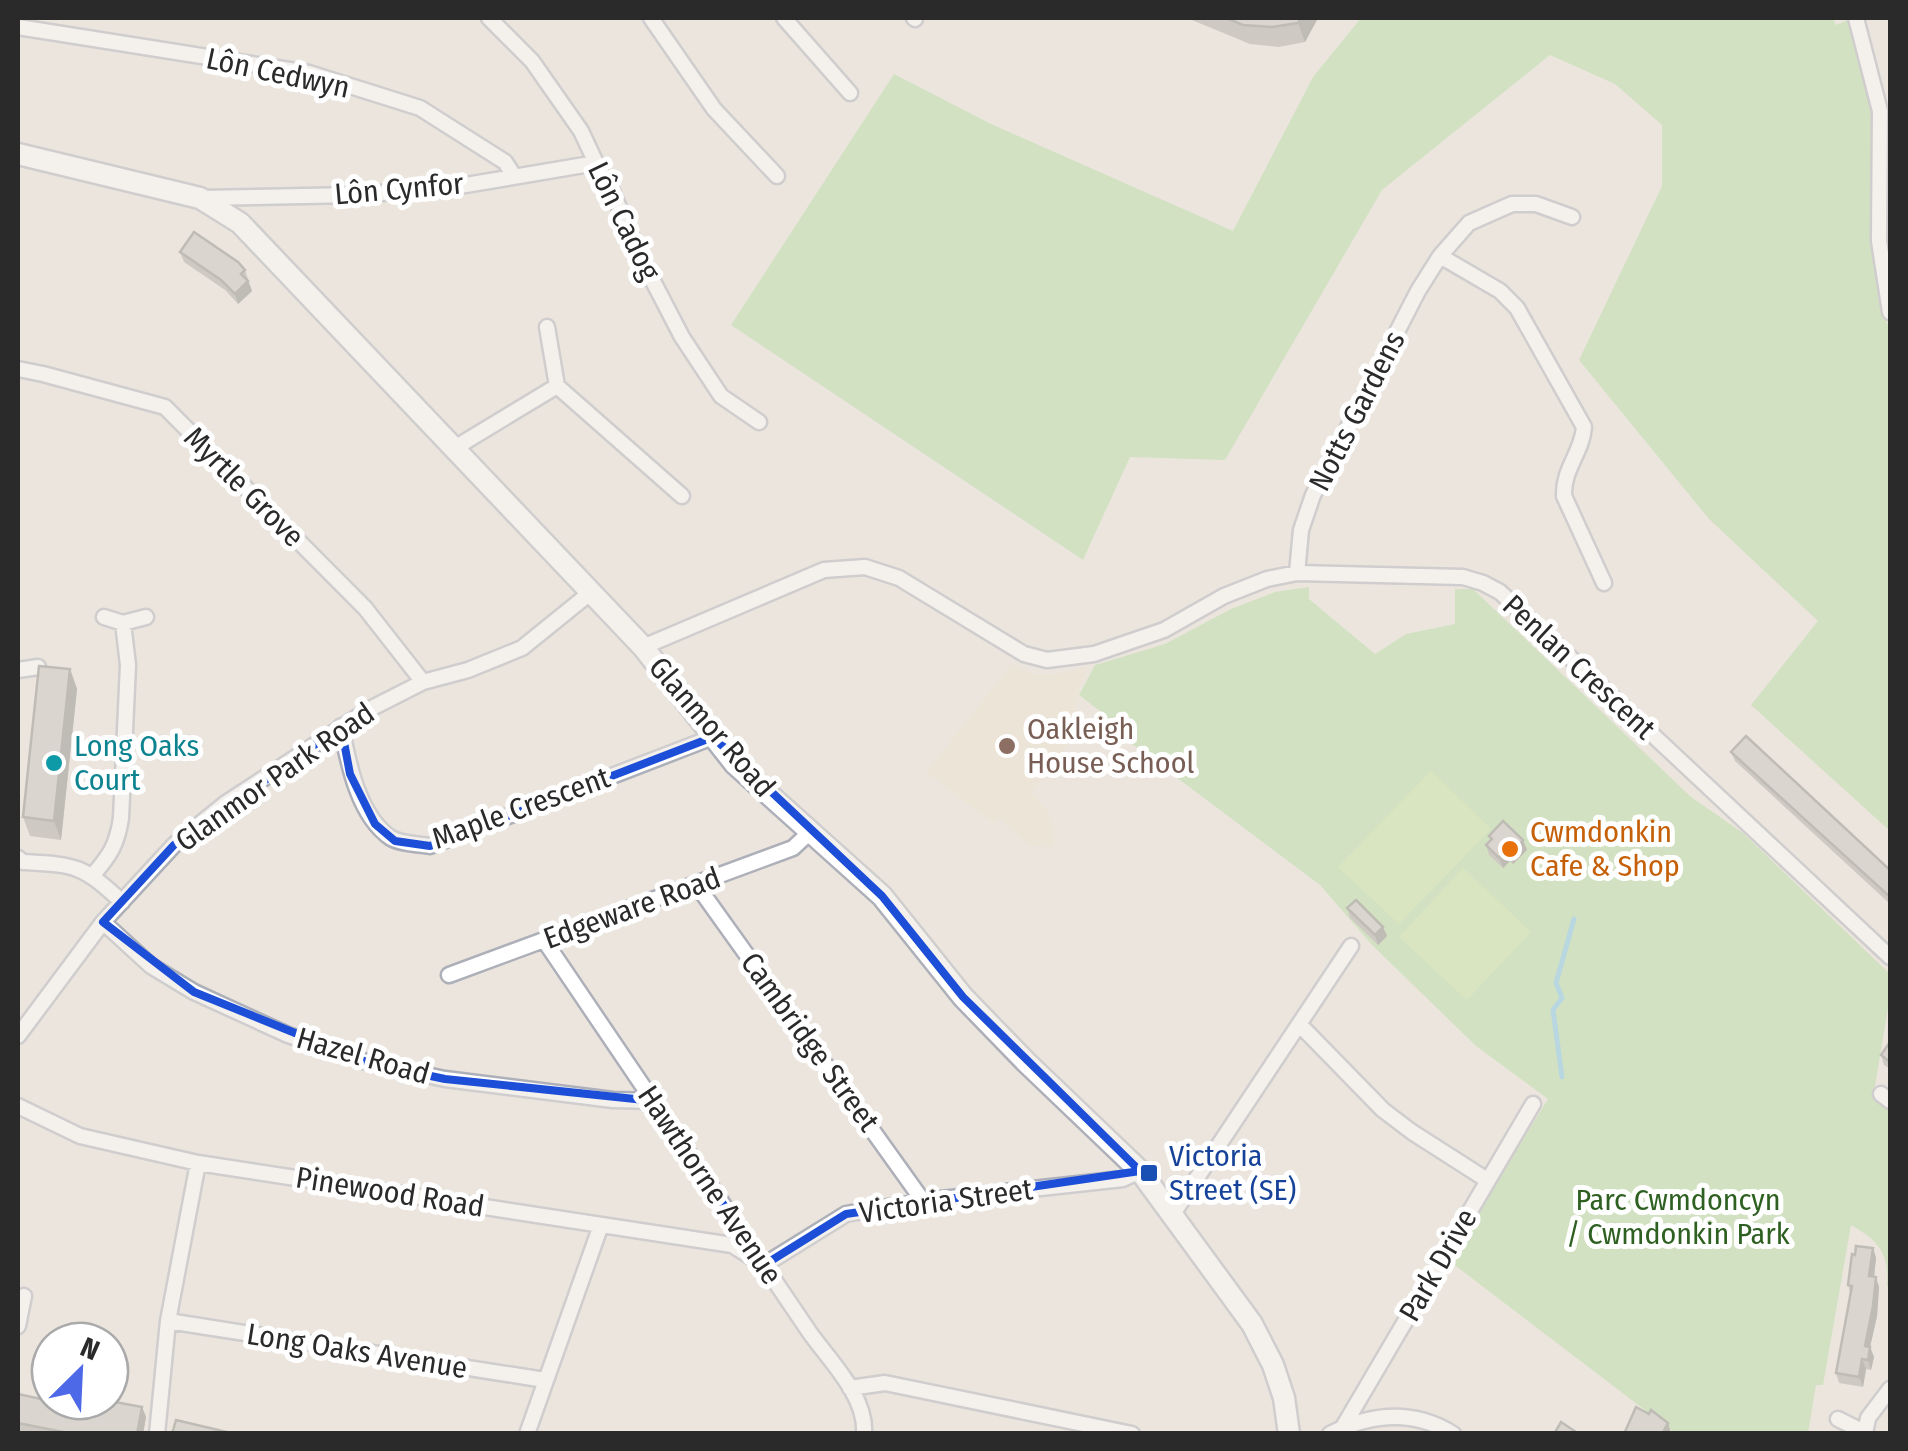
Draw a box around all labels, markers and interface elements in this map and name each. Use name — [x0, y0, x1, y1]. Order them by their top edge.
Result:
street label: Lôn Cedwyn — [203, 40, 353, 106]
street label: Lôn Cadog — [580, 156, 668, 287]
street label: Lôn Cynfor — [333, 165, 466, 213]
street label: Notts Gardens — [1301, 325, 1413, 497]
street label: Myrtle Grove — [177, 420, 311, 554]
street label: Penlan Crescent — [1495, 587, 1663, 747]
street label: Glanmor Road — [641, 650, 783, 804]
street label: Glanmor Park Road — [169, 695, 381, 859]
place label: Oakleigh House School — [1027, 711, 1194, 781]
place label: Long Oaks Court — [74, 728, 199, 798]
marker: Oakleigh House School — [996, 735, 1018, 757]
marker: Long Oaks Court — [43, 752, 65, 774]
street label: Maple Crescent — [427, 759, 615, 857]
place label: Cwmdonkin Cafe & Shop — [1530, 814, 1680, 884]
marker: Cwmdonkin Cafe & Shop — [1499, 838, 1521, 860]
street label: Edgeware Road — [539, 859, 725, 957]
street label: Cambridge Street — [733, 946, 887, 1139]
street label: Hazel Road — [292, 1020, 434, 1092]
street label: Hawthorne Avenue — [630, 1079, 790, 1291]
place label: Victoria Street (SE) — [1169, 1138, 1296, 1208]
street label: Pinewood Road — [293, 1159, 487, 1225]
marker: Victoria Street (SE) — [1138, 1162, 1160, 1184]
street label: Victoria Street — [857, 1171, 1035, 1231]
park label: Parc Cwmdoncyn / Cwmdonkin Park — [1566, 1182, 1790, 1252]
street label: Park Drive — [1391, 1202, 1485, 1328]
street label: Long Oaks Avenue — [244, 1316, 470, 1386]
north arrow — [30, 1321, 130, 1421]
text: N — [76, 1330, 104, 1367]

